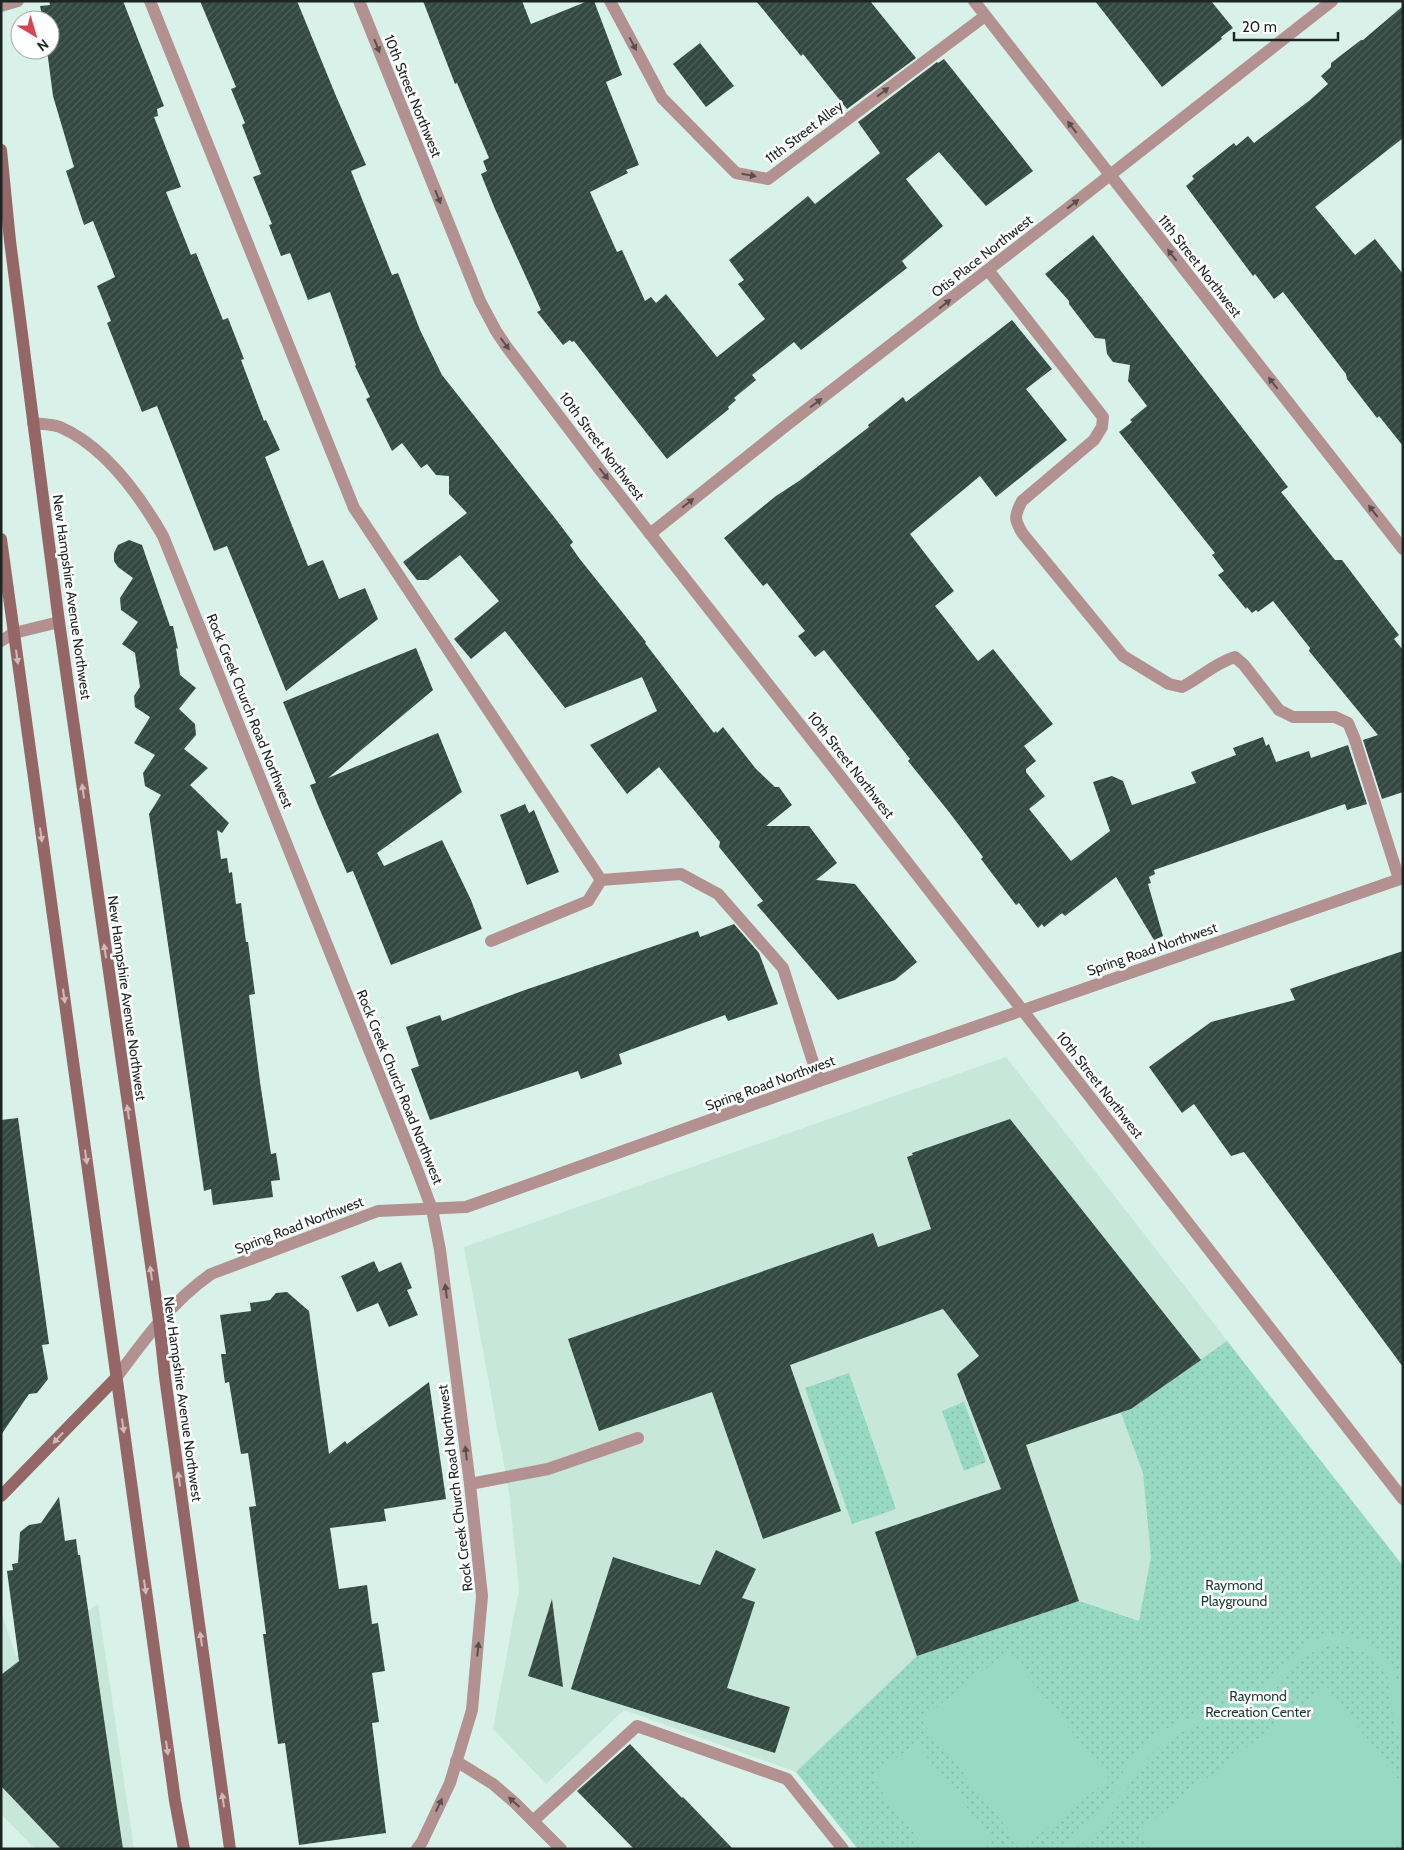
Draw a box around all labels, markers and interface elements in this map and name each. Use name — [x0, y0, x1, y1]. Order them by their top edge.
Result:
north arrow — [10, 10, 60, 60]
scale bar — [1234, 10, 1338, 42]
text: 20 m — [1242, 18, 1277, 36]
street label: 10th Street Northwest — [380, 32, 446, 160]
text: N — [34, 35, 52, 55]
one-way arrow — [629, 37, 637, 52]
one-way arrow — [374, 39, 381, 54]
one-way arrow — [876, 87, 889, 98]
street label: 11th Street Alley — [761, 97, 847, 167]
one-way arrow — [1067, 120, 1077, 134]
one-way arrow — [742, 172, 758, 180]
one-way arrow — [434, 190, 442, 205]
one-way arrow — [1066, 199, 1079, 210]
street label: Otis Place Northwest — [928, 211, 1036, 301]
street label: 11th Street Northwest — [1154, 211, 1246, 321]
one-way arrow — [1167, 249, 1178, 262]
one-way arrow — [938, 298, 951, 309]
one-way arrow — [500, 338, 510, 351]
one-way arrow — [1267, 377, 1278, 390]
street label: 10th Street Northwest — [555, 388, 649, 504]
one-way arrow — [809, 397, 822, 408]
one-way arrow — [598, 467, 609, 480]
street label: New Hampshire Avenue Northwest — [49, 493, 95, 701]
one-way arrow — [681, 498, 694, 509]
one-way arrow — [1367, 505, 1378, 518]
street label: Rock Creek Church Road Northwest — [203, 611, 297, 811]
one-way arrow — [13, 649, 21, 665]
street label: 10th Street Northwest — [804, 708, 898, 822]
one-way arrow — [79, 782, 87, 798]
one-way arrow — [38, 828, 46, 844]
street label: New Hampshire Avenue Northwest — [104, 894, 150, 1102]
street label: Spring Road Northwest — [1085, 918, 1220, 980]
one-way arrow — [101, 943, 109, 959]
street label: Rock Creek Church Road Northwest — [353, 987, 447, 1187]
one-way arrow — [60, 989, 68, 1005]
street label: 10th Street Northwest — [1053, 1028, 1147, 1142]
street label: Spring Road Northwest — [703, 1051, 837, 1115]
one-way arrow — [124, 1104, 132, 1120]
one-way arrow — [82, 1150, 90, 1166]
street label: Spring Road Northwest — [232, 1192, 366, 1258]
one-way arrow — [146, 1265, 154, 1281]
one-way arrow — [442, 1283, 450, 1299]
street label: New Hampshire Avenue Northwest — [160, 1295, 206, 1503]
street label: Rock Creek Church Road Northwest — [433, 1383, 477, 1592]
one-way arrow — [120, 1418, 128, 1434]
one-way arrow — [52, 1432, 64, 1444]
one-way arrow — [462, 1444, 470, 1460]
one-way arrow — [174, 1470, 182, 1486]
park label: Raymond Playground — [1201, 1576, 1267, 1610]
one-way arrow — [142, 1579, 150, 1595]
one-way arrow — [197, 1631, 205, 1647]
one-way arrow — [474, 1641, 482, 1657]
park label: Raymond Recreation Center — [1205, 1687, 1311, 1721]
one-way arrow — [164, 1740, 172, 1756]
one-way arrow — [219, 1792, 227, 1808]
one-way arrow — [508, 1796, 520, 1808]
one-way arrow — [436, 1798, 444, 1812]

